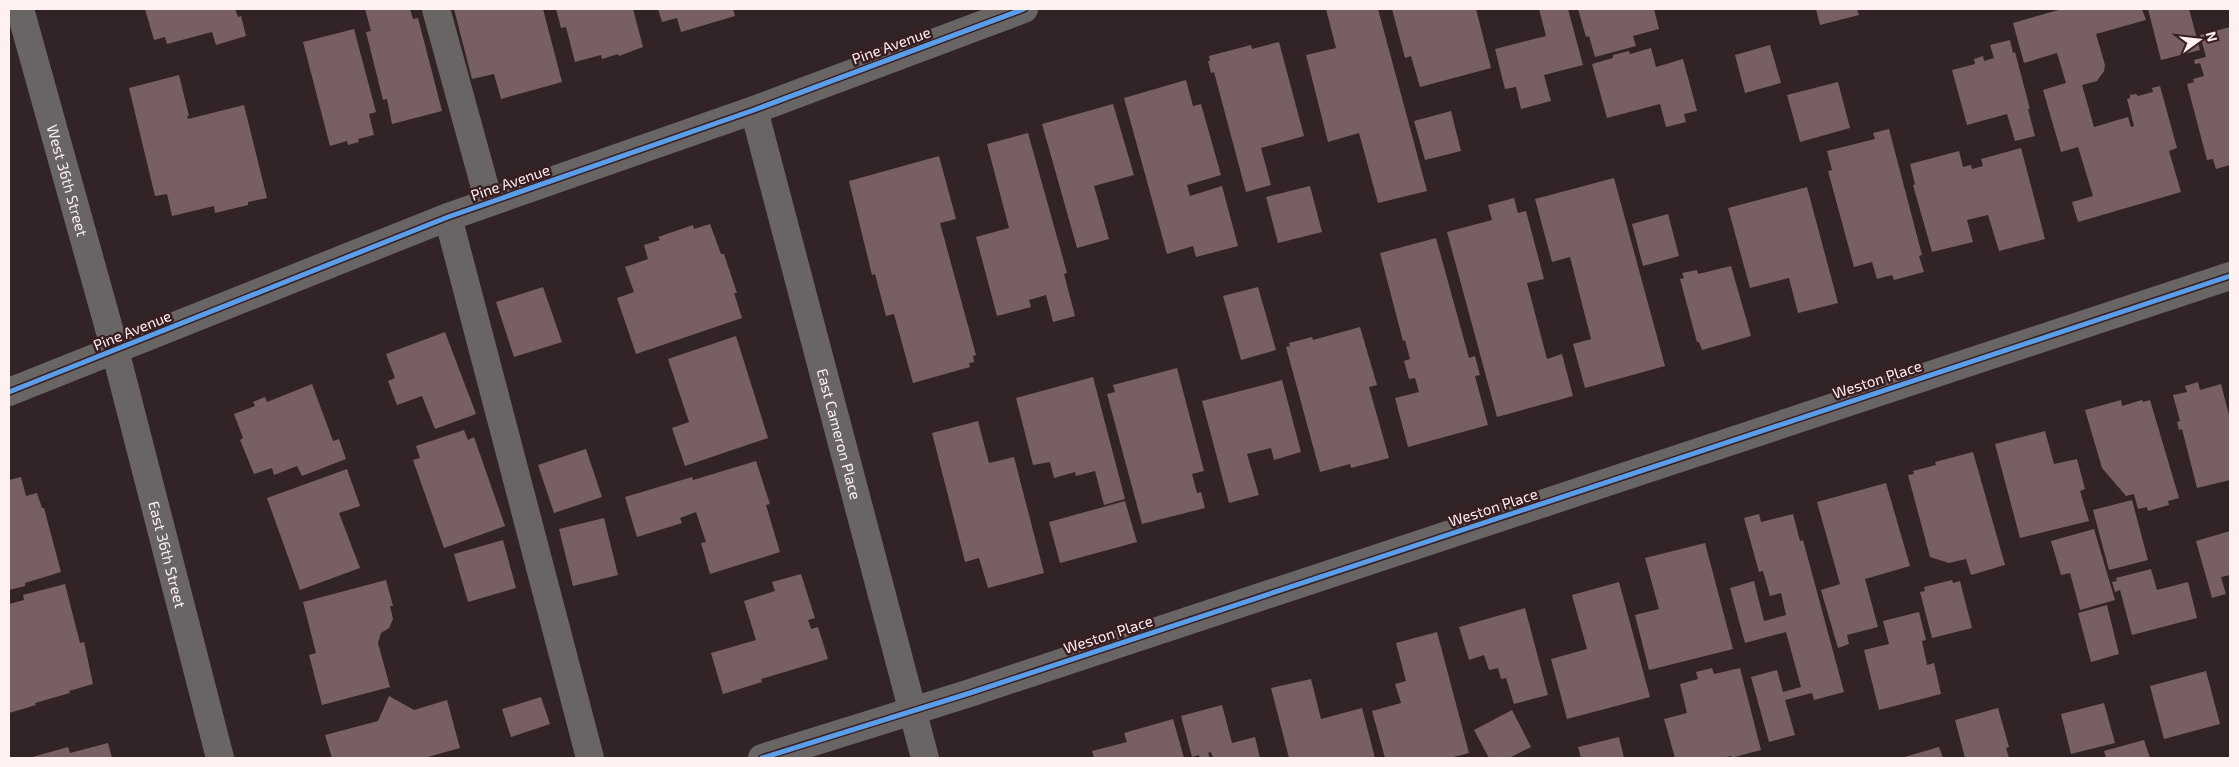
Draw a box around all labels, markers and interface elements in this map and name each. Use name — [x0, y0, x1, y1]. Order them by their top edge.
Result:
north arrow — [2174, 15, 2224, 65]
street label: Pine Avenue — [849, 22, 933, 68]
text: N — [2203, 29, 2222, 44]
street label: West 36th Street — [44, 123, 92, 239]
street label: Pine Avenue — [468, 160, 552, 204]
street label: Pine Avenue — [90, 306, 174, 354]
street label: Weston Place — [1830, 356, 1924, 402]
street label: East Cameron Place — [814, 367, 865, 501]
street label: Weston Place — [1446, 484, 1540, 530]
street label: East 36th Street — [145, 499, 190, 610]
street label: Weston Place — [1061, 611, 1155, 657]

